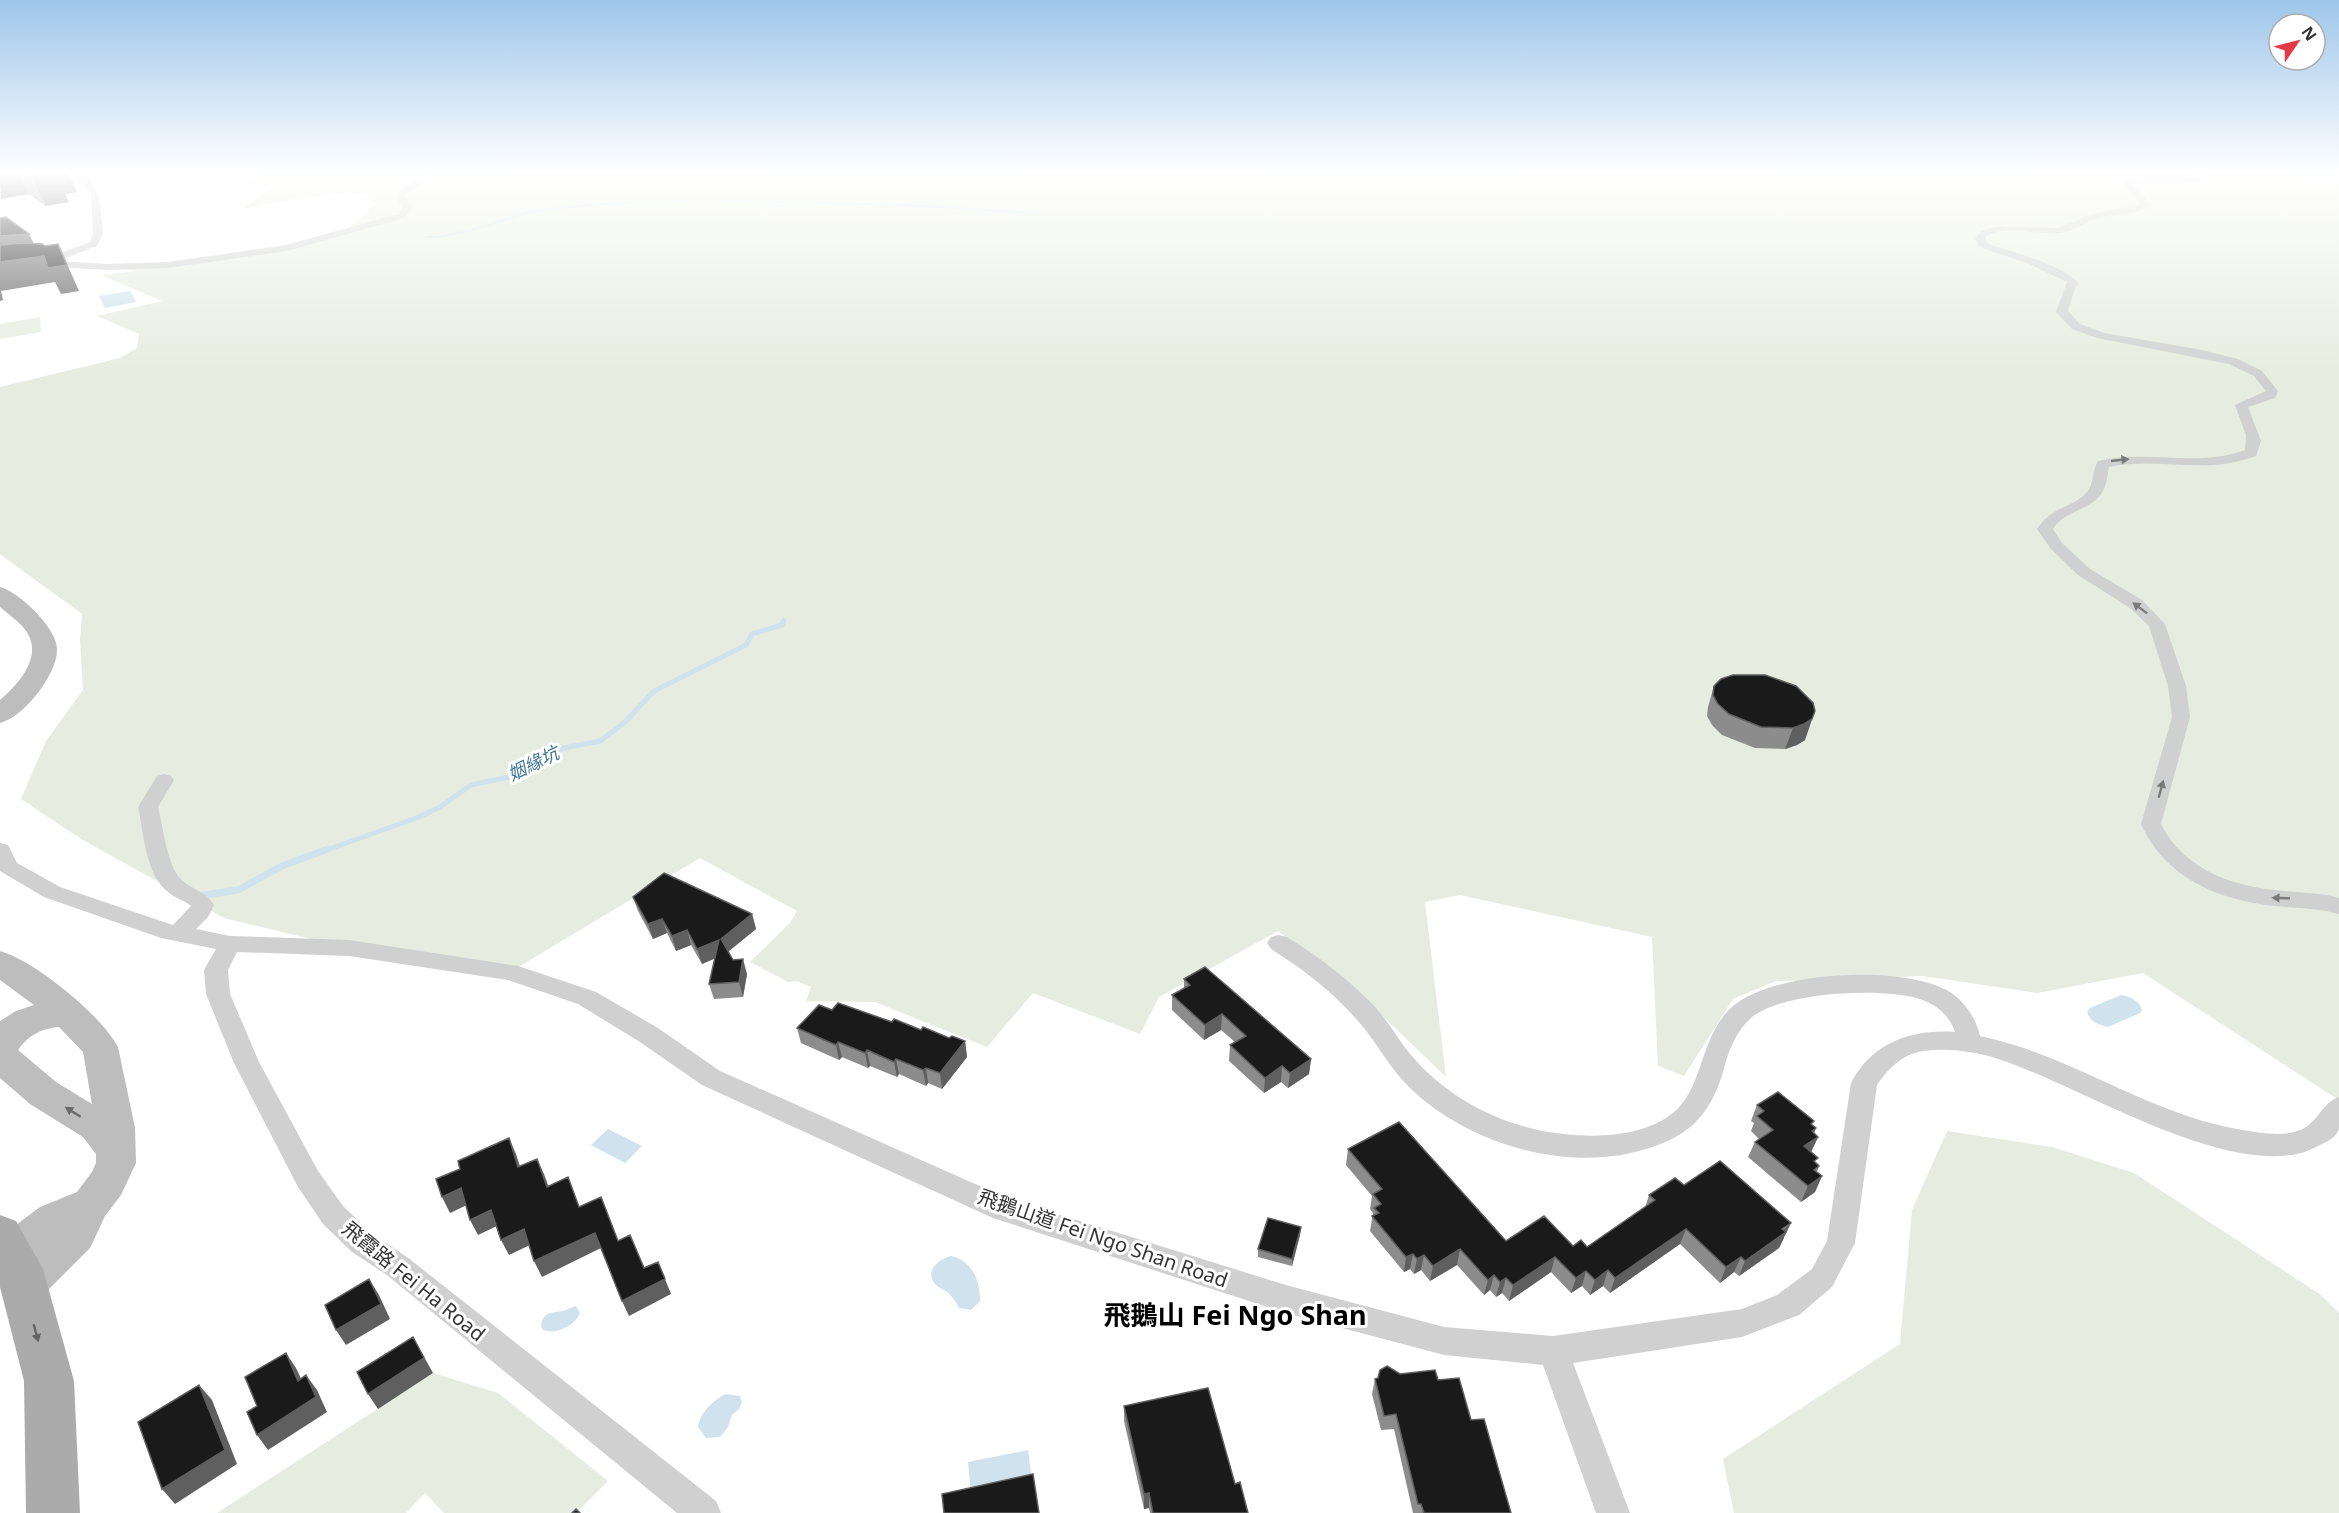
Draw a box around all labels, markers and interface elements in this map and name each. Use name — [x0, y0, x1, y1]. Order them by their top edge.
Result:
north arrow — [2267, 12, 2327, 72]
text: N — [2297, 22, 2322, 45]
one-way arrow — [2111, 455, 2130, 465]
one-way arrow — [2132, 601, 2148, 614]
water label: 姻緣坑 — [503, 739, 565, 786]
one-way arrow — [2157, 780, 2166, 798]
one-way arrow — [2272, 893, 2291, 903]
one-way arrow — [65, 1106, 81, 1117]
street label: 飛鵝山道 Fei Ngo Shan Road — [975, 1183, 1231, 1293]
street label: 飛霞路 Fei Ha Road — [337, 1215, 491, 1347]
district label: 飛鵝山 Fei Ngo Shan — [1103, 1296, 1367, 1333]
one-way arrow — [32, 1324, 41, 1342]

